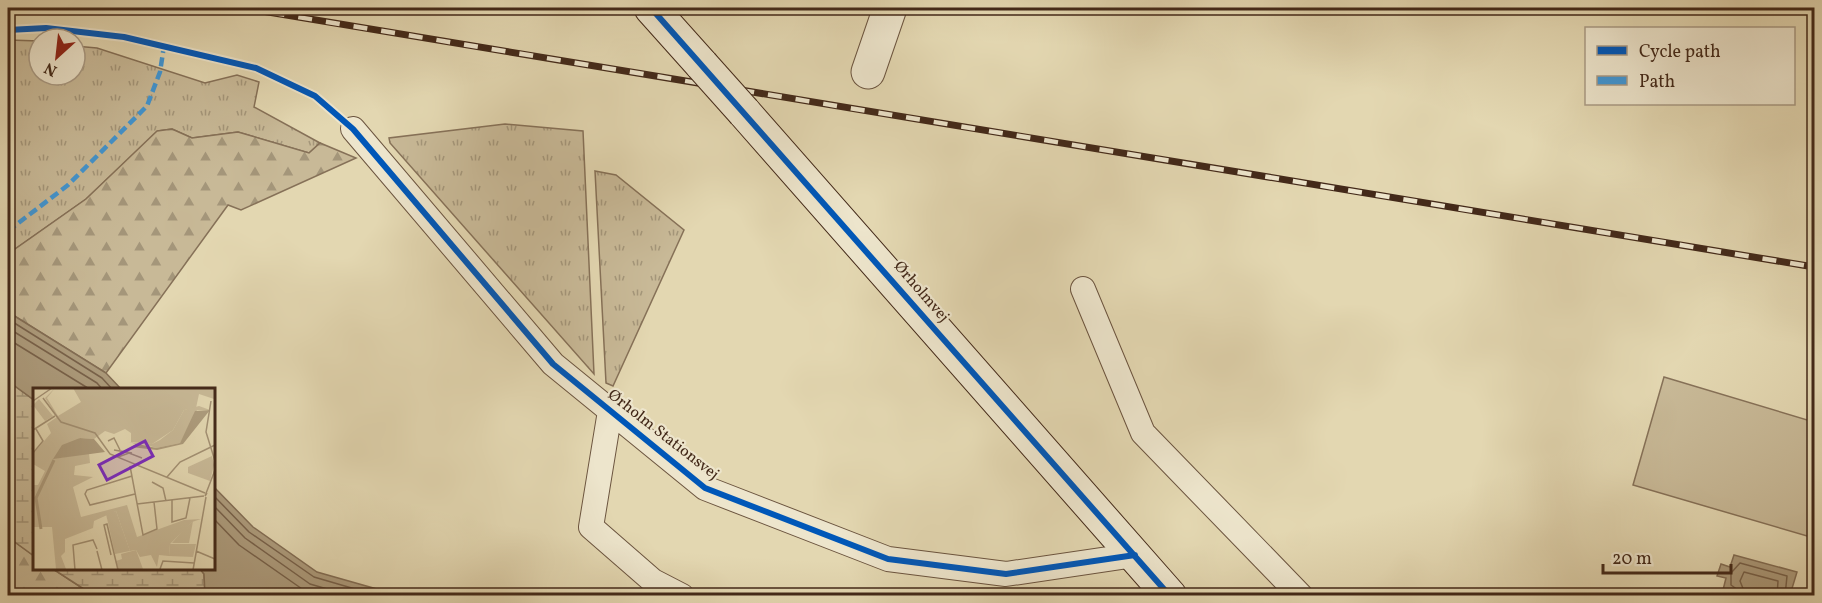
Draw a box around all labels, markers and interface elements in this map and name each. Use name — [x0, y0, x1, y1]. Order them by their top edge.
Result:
north arrow — [27, 27, 87, 87]
legend — [1585, 27, 1795, 105]
text: Cycle path — [1639, 40, 1721, 65]
text: N — [41, 56, 61, 81]
text: Path — [1639, 70, 1675, 95]
street label: Ørholmvej — [888, 256, 954, 328]
street label: Ørholm Stationsvej — [603, 384, 723, 486]
inset map — [33, 388, 214, 570]
scale bar — [1603, 537, 1730, 575]
text: 20 m — [1612, 547, 1652, 572]

